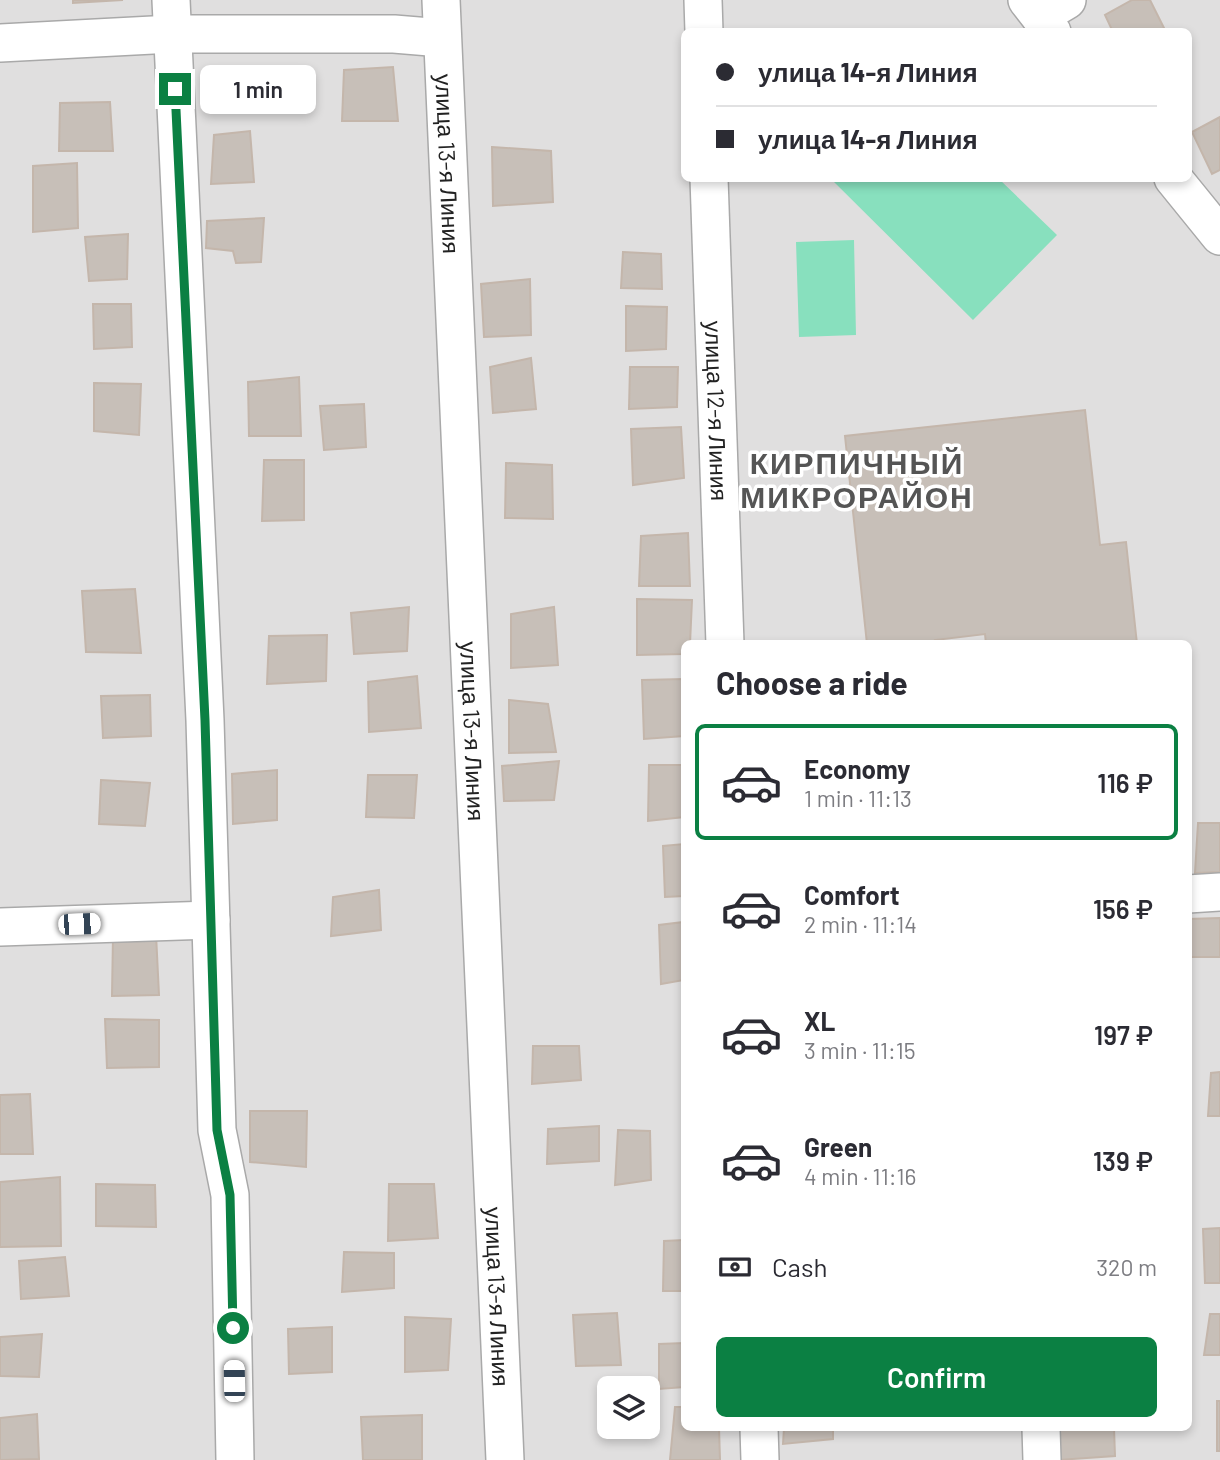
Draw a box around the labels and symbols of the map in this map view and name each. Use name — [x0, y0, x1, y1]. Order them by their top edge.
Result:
callout: 1 min — [200, 64, 315, 114]
route end — [159, 73, 191, 105]
street label: улица 13-я Линия — [430, 73, 466, 254]
street label: улица 12-я Линия — [700, 320, 734, 501]
district label: КИРПИЧНЫЙ МИКРОРАЙОН — [740, 444, 974, 514]
street label: улица 13-я Линия — [455, 641, 491, 822]
car — [58, 913, 101, 935]
street label: улица 13-я Линия — [480, 1206, 516, 1387]
route start — [217, 1312, 249, 1344]
car — [224, 1360, 245, 1402]

